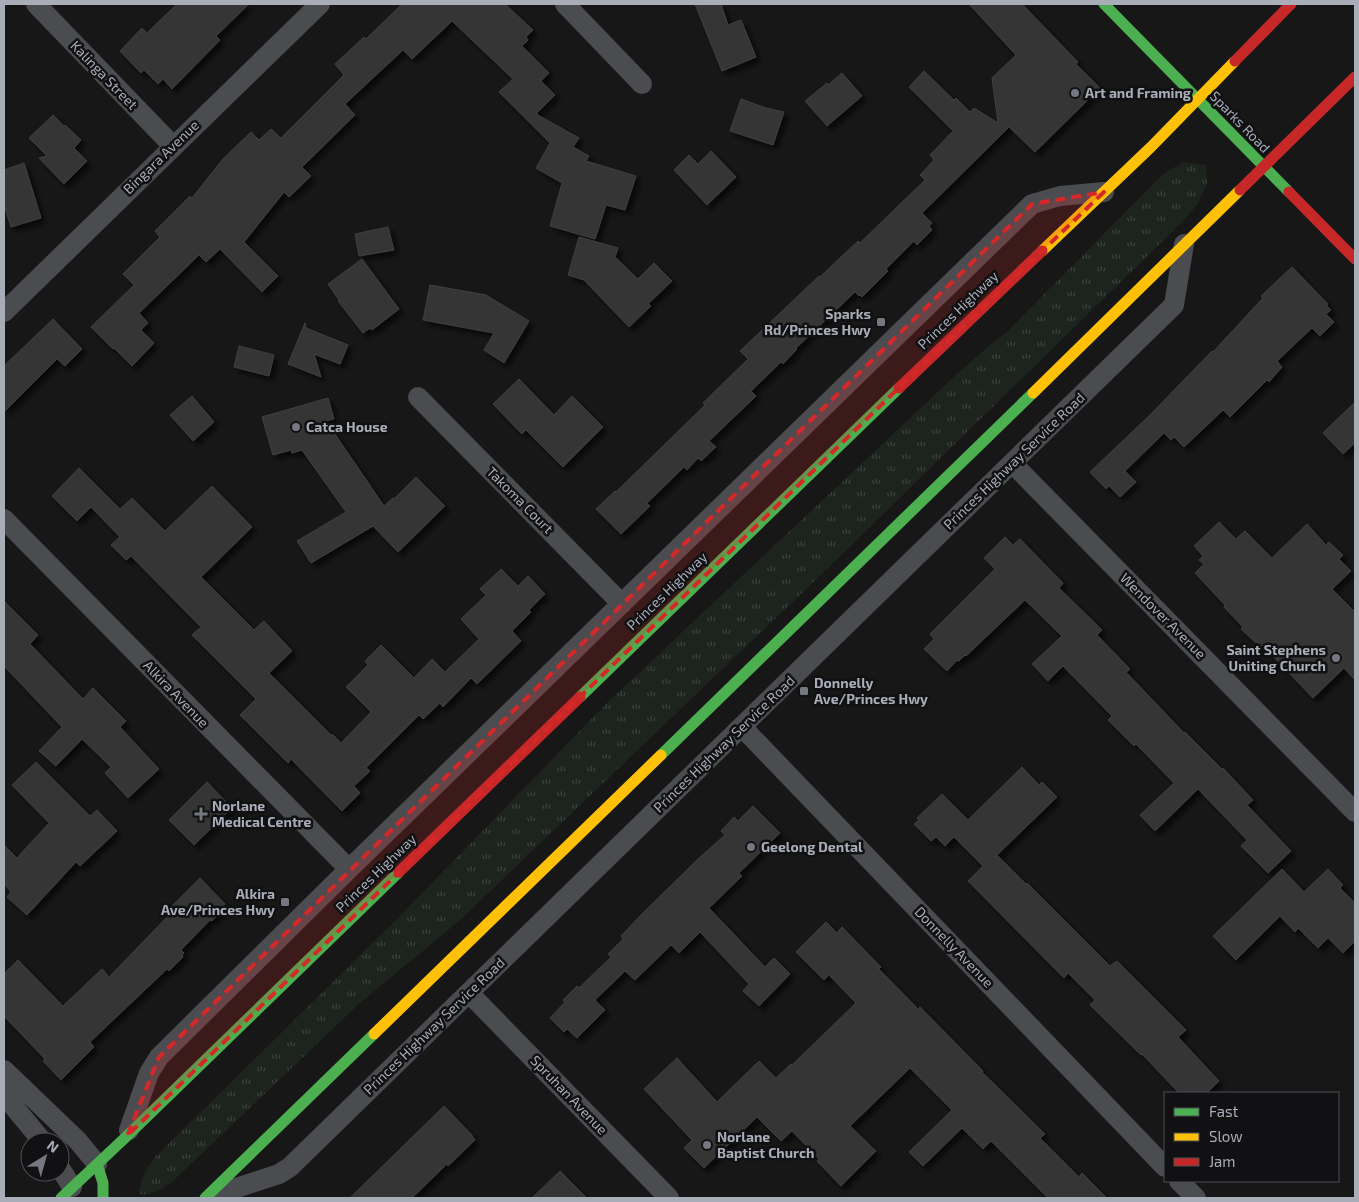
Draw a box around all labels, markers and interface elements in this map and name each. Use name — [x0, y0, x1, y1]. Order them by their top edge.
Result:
street label: Kalinga Street — [67, 37, 141, 113]
place label: Art and Framing — [1085, 84, 1191, 101]
marker: Art and Framing — [1069, 87, 1081, 99]
street label: Sparks Road — [1207, 87, 1274, 156]
street label: Bingara Avenue — [119, 116, 202, 197]
street label: Princes Highway — [914, 267, 1002, 352]
place label: Sparks Rd/Princes Hwy — [764, 305, 871, 338]
marker: Sparks Rd/Princes Hwy — [875, 316, 887, 328]
street label: Princes Highway Service Road — [940, 389, 1088, 533]
place label: Catca House — [306, 418, 388, 435]
marker: Catca House — [290, 421, 302, 433]
street label: Takoma Court — [483, 463, 557, 537]
street label: Princes Highway — [623, 548, 711, 633]
street label: Wendover Avenue — [1117, 569, 1210, 662]
place label: Saint Stephens Uniting Church — [1226, 641, 1326, 674]
marker: Saint Stephens Uniting Church — [1330, 652, 1342, 664]
street label: Alkira Avenue — [140, 657, 213, 731]
street label: Princes Highway Service Road — [650, 672, 798, 816]
place label: Donnelly Ave/Princes Hwy — [814, 674, 928, 707]
marker: Donnelly Ave/Princes Hwy — [798, 685, 810, 697]
place label: Norlane Medical Centre — [212, 797, 311, 830]
marker: Norlane Medical Centre — [194, 807, 208, 821]
street label: Princes Highway — [332, 830, 420, 915]
place label: Geelong Dental — [761, 838, 863, 855]
marker: Geelong Dental — [745, 841, 757, 853]
place label: Alkira Ave/Princes Hwy — [161, 885, 275, 918]
marker: Alkira Ave/Princes Hwy — [279, 896, 291, 908]
street label: Donnelly Avenue — [911, 903, 997, 991]
street label: Princes Highway Service Road — [360, 954, 508, 1098]
street label: Spruhan Avenue — [527, 1052, 611, 1138]
legend — [1164, 1092, 1339, 1182]
text: Fast — [1209, 1102, 1239, 1120]
text: Slow — [1209, 1127, 1243, 1145]
place label: Norlane Baptist Church — [717, 1128, 814, 1161]
north arrow — [20, 1132, 70, 1182]
text: N — [44, 1136, 62, 1156]
marker: Norlane Baptist Church — [701, 1139, 713, 1151]
text: Jam — [1209, 1152, 1235, 1170]

